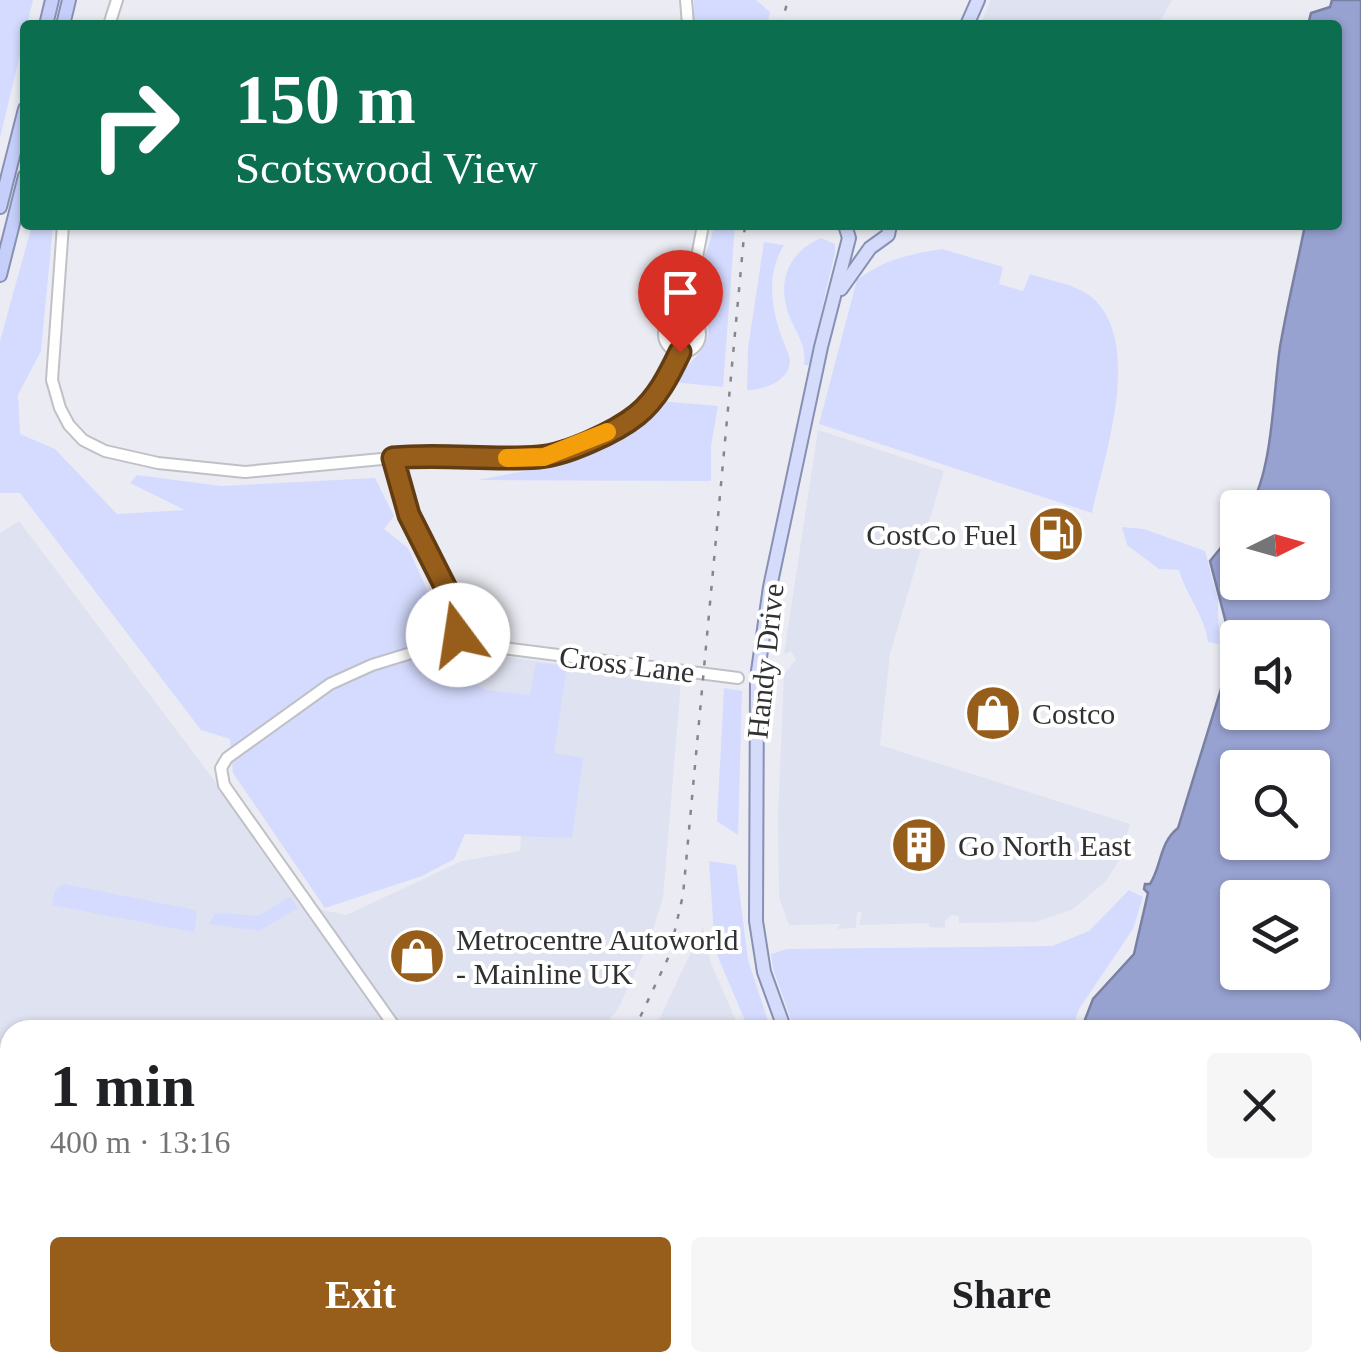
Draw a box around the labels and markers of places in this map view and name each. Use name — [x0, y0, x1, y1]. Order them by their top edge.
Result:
pin — [638, 250, 723, 353]
fuel station icon: CostCo Fuel — [1026, 504, 1086, 564]
place label: CostCo Fuel — [866, 518, 1017, 551]
shop icon: Costco — [963, 683, 1023, 743]
place label: Costco — [1032, 697, 1115, 730]
building icon: Go North East — [889, 815, 949, 875]
place label: Go North East — [958, 829, 1132, 862]
place label: Metrocentre Autoworld - Mainline UK — [456, 923, 738, 990]
shop icon: Metrocentre Autoworld - Mainline UK — [387, 926, 447, 986]

